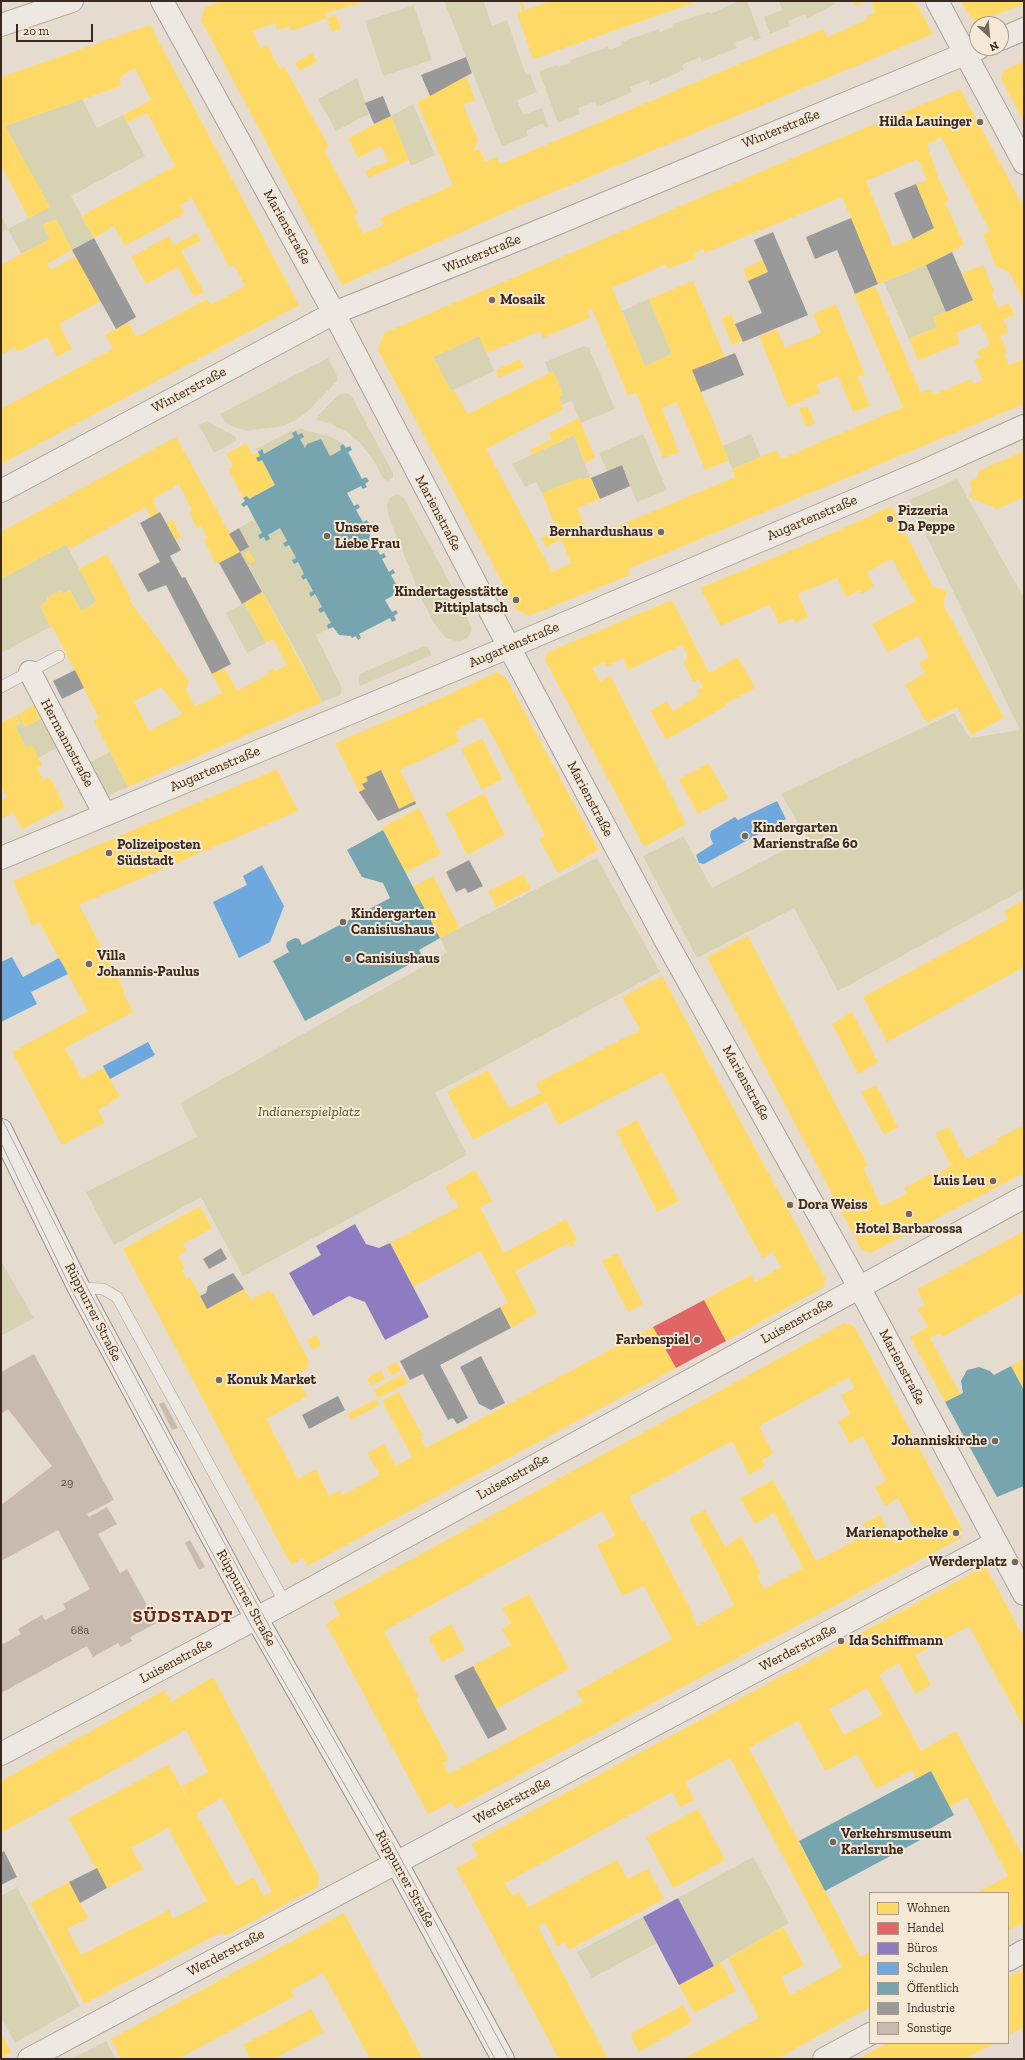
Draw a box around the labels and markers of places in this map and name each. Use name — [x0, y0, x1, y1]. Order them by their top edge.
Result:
place label: Hilda Lauinger — [879, 114, 972, 130]
marker: Hilda Lauinger — [975, 117, 985, 127]
place label: Mosaik — [500, 292, 545, 308]
marker: Mosaik — [487, 295, 497, 305]
place label: Pizzeria Da Peppe — [898, 503, 955, 536]
marker: Pizzeria Da Peppe — [885, 514, 895, 524]
place label: Unsere Liebe Frau — [335, 520, 400, 552]
place label: Bernhardushaus — [549, 524, 653, 540]
marker: Bernhardushaus — [656, 527, 666, 537]
marker: Unsere Liebe Frau — [322, 531, 332, 541]
place label: Kindertagesstätte Pittiplatsch — [394, 584, 508, 616]
marker: Kindertagesstätte Pittiplatsch — [511, 595, 521, 605]
place label: Kindergarten Marienstraße 60 — [753, 820, 858, 852]
marker: Kindergarten Marienstraße 60 — [740, 831, 750, 841]
place label: Polizeiposten Südstadt — [117, 837, 201, 870]
marker: Polizeiposten Südstadt — [104, 848, 114, 858]
place label: Kindergarten Canisiushaus — [351, 906, 436, 938]
marker: Kindergarten Canisiushaus — [338, 917, 348, 927]
place label: Villa Johannis-Paulus — [97, 948, 200, 980]
place label: Canisiushaus — [356, 951, 440, 967]
marker: Canisiushaus — [343, 954, 353, 964]
marker: Villa Johannis-Paulus — [84, 959, 94, 969]
place label: Luis Leu — [933, 1173, 985, 1189]
marker: Luis Leu — [988, 1176, 998, 1186]
place label: Dora Weiss — [798, 1197, 868, 1213]
marker: Dora Weiss — [785, 1200, 795, 1210]
marker: Hotel Barbarossa — [904, 1209, 914, 1219]
place label: Hotel Barbarossa — [856, 1221, 962, 1237]
place label: Farbenspiel — [616, 1332, 689, 1348]
marker: Farbenspiel — [692, 1335, 702, 1345]
place label: Konuk Market — [227, 1372, 316, 1388]
marker: Konuk Market — [214, 1375, 224, 1385]
place label: Johanniskirche — [891, 1433, 987, 1449]
marker: Johanniskirche — [990, 1436, 1000, 1446]
place label: Marienapotheke — [846, 1525, 948, 1541]
marker: Marienapotheke — [951, 1528, 961, 1538]
place label: Werderplatz — [929, 1554, 1007, 1570]
marker: Werderplatz — [1010, 1557, 1020, 1567]
place label: Ida Schiffmann — [849, 1633, 943, 1649]
marker: Ida Schiffmann — [836, 1636, 846, 1646]
place label: Verkehrsmuseum Karlsruhe — [841, 1826, 952, 1858]
marker: Verkehrsmuseum Karlsruhe — [828, 1837, 838, 1847]

